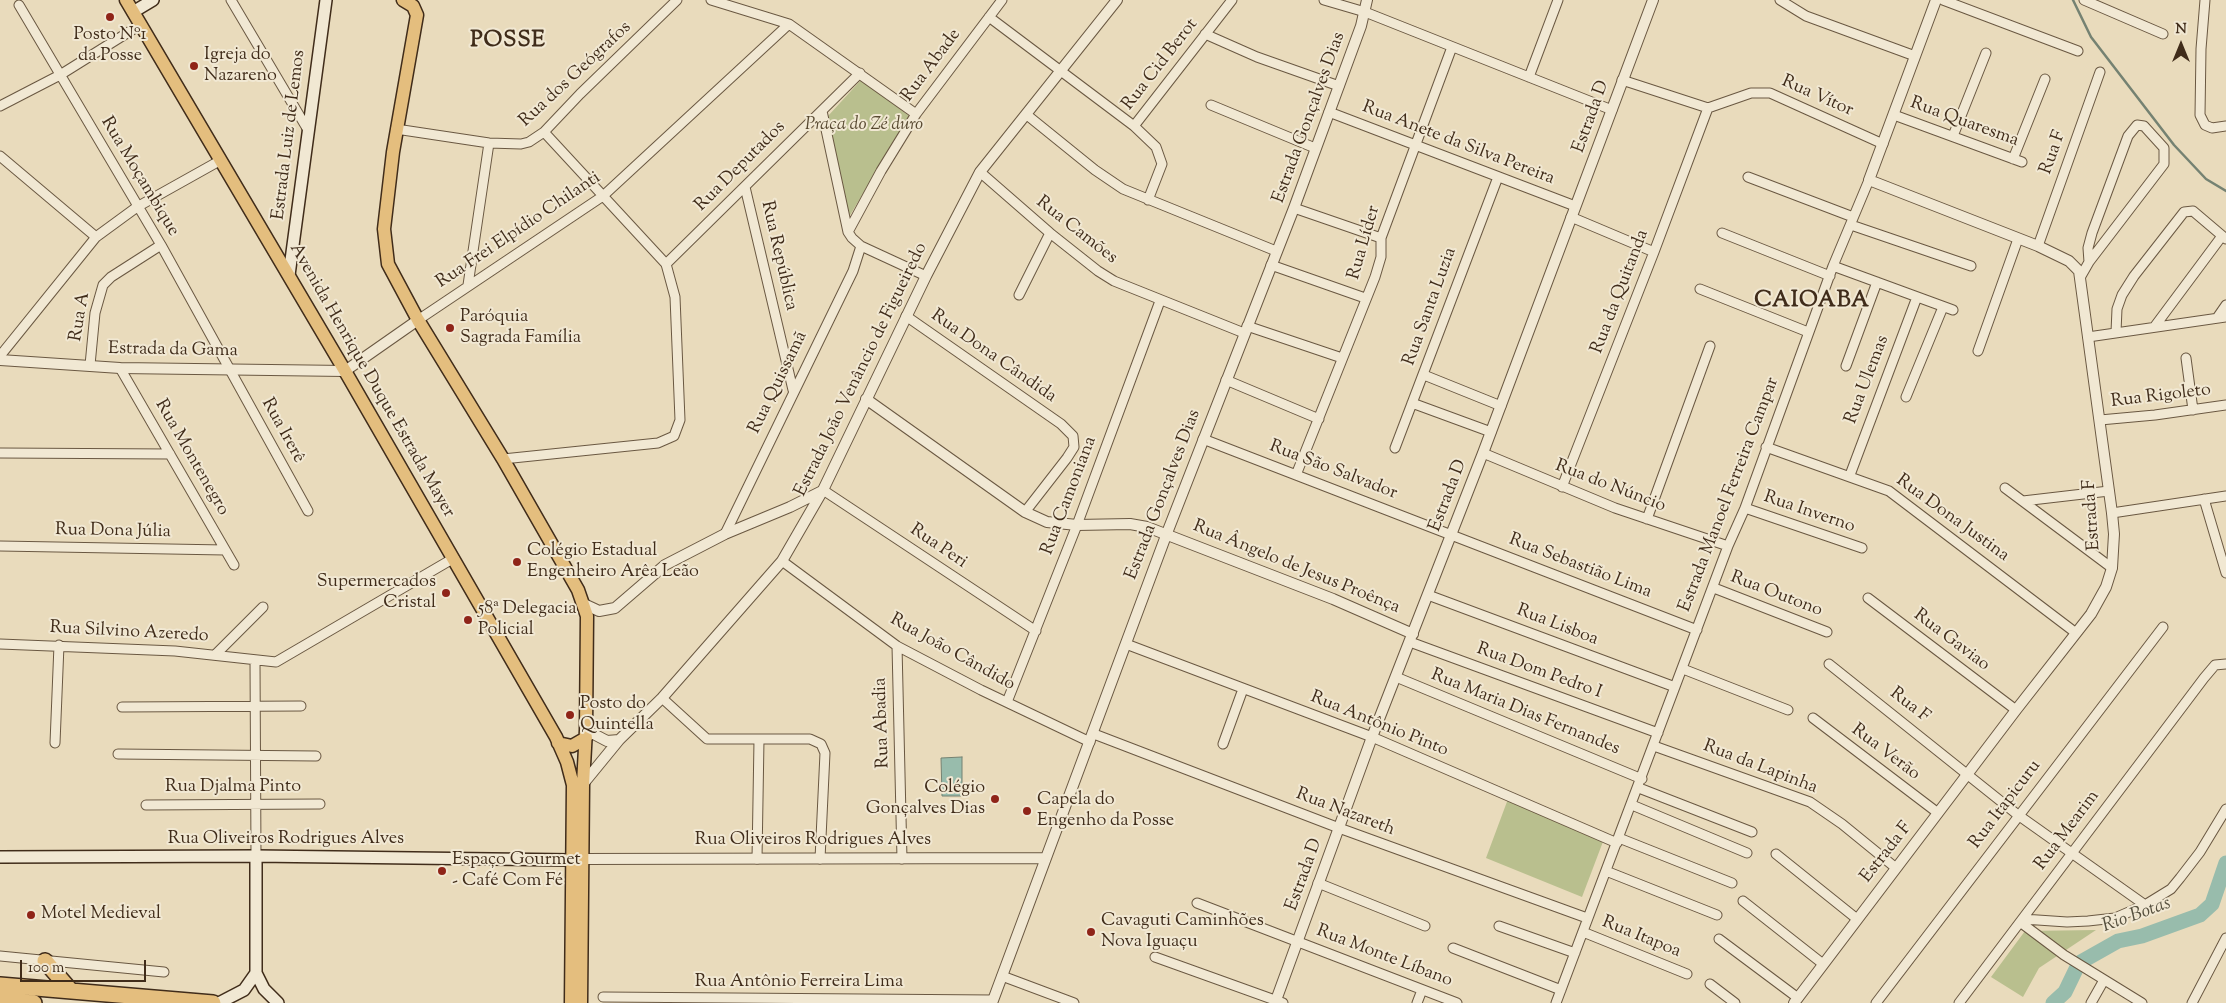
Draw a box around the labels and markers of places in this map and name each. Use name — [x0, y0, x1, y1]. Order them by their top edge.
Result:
marker: Posto Nº1 da Posse — [104, 11, 116, 23]
place label: Posto Nº1 da Posse — [73, 25, 147, 68]
place label: Igreja do Nazareno — [204, 45, 277, 88]
marker: Igreja do Nazareno — [188, 60, 200, 72]
place label: Paróquia Sagrada Família — [460, 307, 581, 350]
marker: Paróquia Sagrada Família — [444, 322, 456, 334]
place label: Colégio Estadual Engenheiro Arêa Leão — [527, 541, 699, 584]
marker: Colégio Estadual Engenheiro Arêa Leão — [511, 556, 523, 568]
place label: Supermercados Cristal — [317, 572, 436, 614]
marker: Supermercados Cristal — [440, 587, 452, 599]
place label: 58ª Delegacia Policial — [478, 599, 577, 642]
marker: 58ª Delegacia Policial — [462, 614, 474, 626]
place label: Posto do Quintella — [580, 694, 654, 736]
marker: Posto do Quintella — [564, 709, 576, 721]
place label: Colégio Gonçalves Dias — [866, 778, 985, 821]
place label: Capela do Engenho da Posse — [1037, 790, 1174, 832]
marker: Colégio Gonçalves Dias — [989, 793, 1001, 805]
marker: Capela do Engenho da Posse — [1021, 805, 1033, 817]
place label: Espaço Gourmet - Café Com Fé — [452, 850, 581, 892]
marker: Espaço Gourmet - Café Com Fé — [436, 865, 448, 877]
place label: Motel Medieval — [41, 904, 161, 926]
marker: Motel Medieval — [25, 909, 37, 921]
place label: Cavaguti Caminhões Nova Iguaçu — [1101, 911, 1264, 954]
marker: Cavaguti Caminhões Nova Iguaçu — [1085, 926, 1097, 938]

